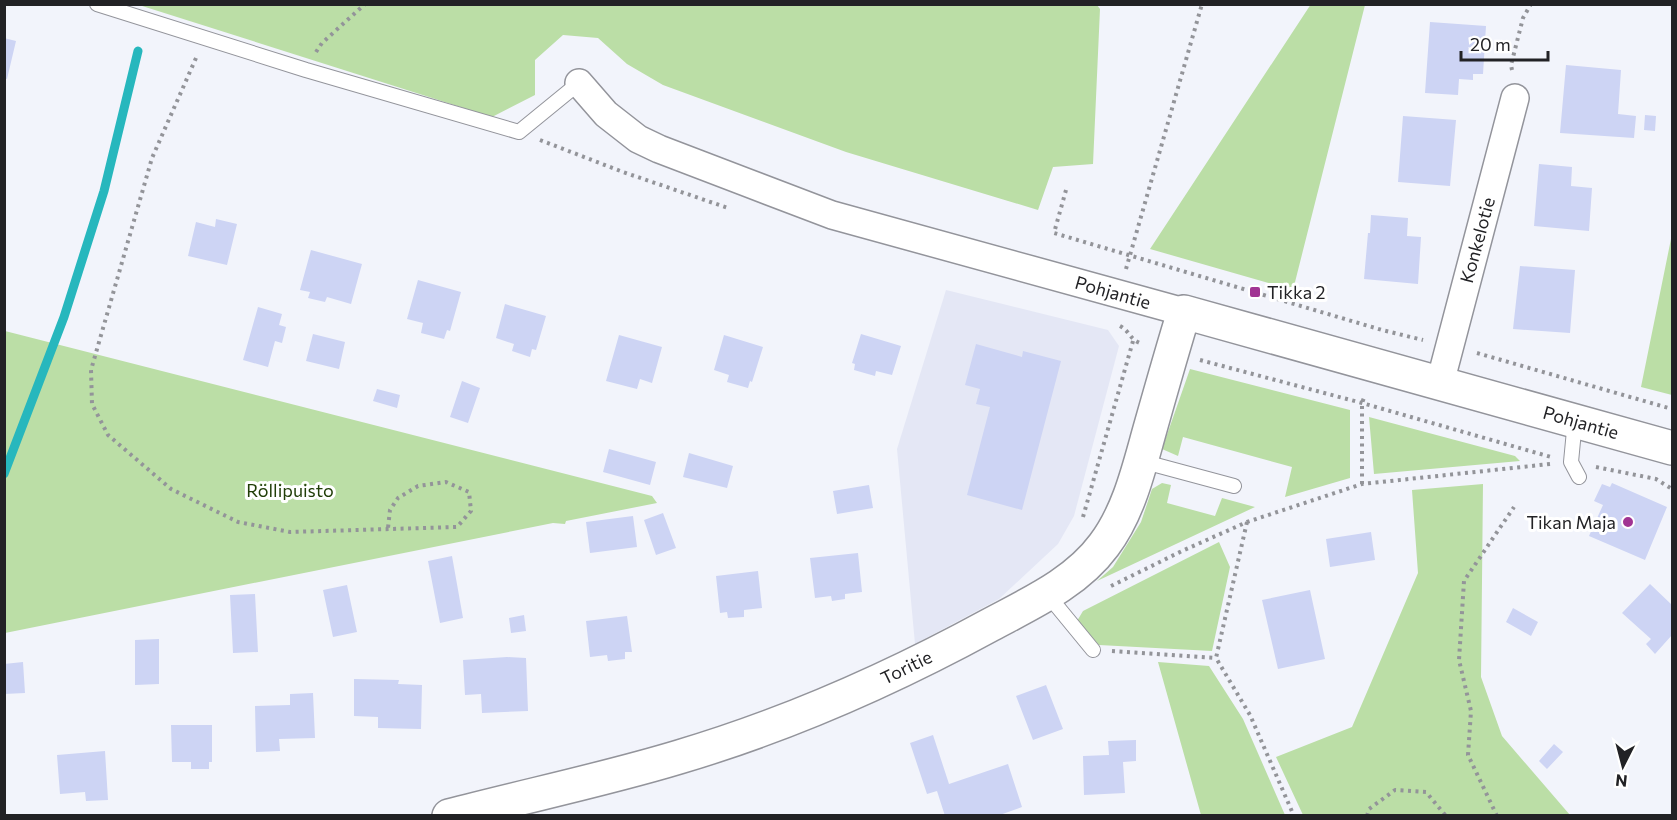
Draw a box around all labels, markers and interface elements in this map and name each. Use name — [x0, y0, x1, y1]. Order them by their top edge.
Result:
scale bar — [1461, 24, 1548, 62]
text: 20 m — [1470, 33, 1511, 55]
street label: Konkelotie — [1455, 195, 1499, 285]
street label: Pohjantie — [1073, 271, 1153, 313]
place label: Tikka 2 — [1267, 281, 1326, 303]
marker: Tikka 2 — [1248, 285, 1262, 299]
street label: Pohjantie — [1541, 401, 1621, 443]
park label: Röllipuisto — [246, 479, 334, 501]
place label: Tikan Maja — [1526, 511, 1616, 533]
marker: Tikan Maja — [1621, 515, 1635, 529]
street label: Toritie — [877, 645, 935, 689]
north arrow — [1593, 736, 1653, 796]
text: N — [1614, 771, 1628, 791]

